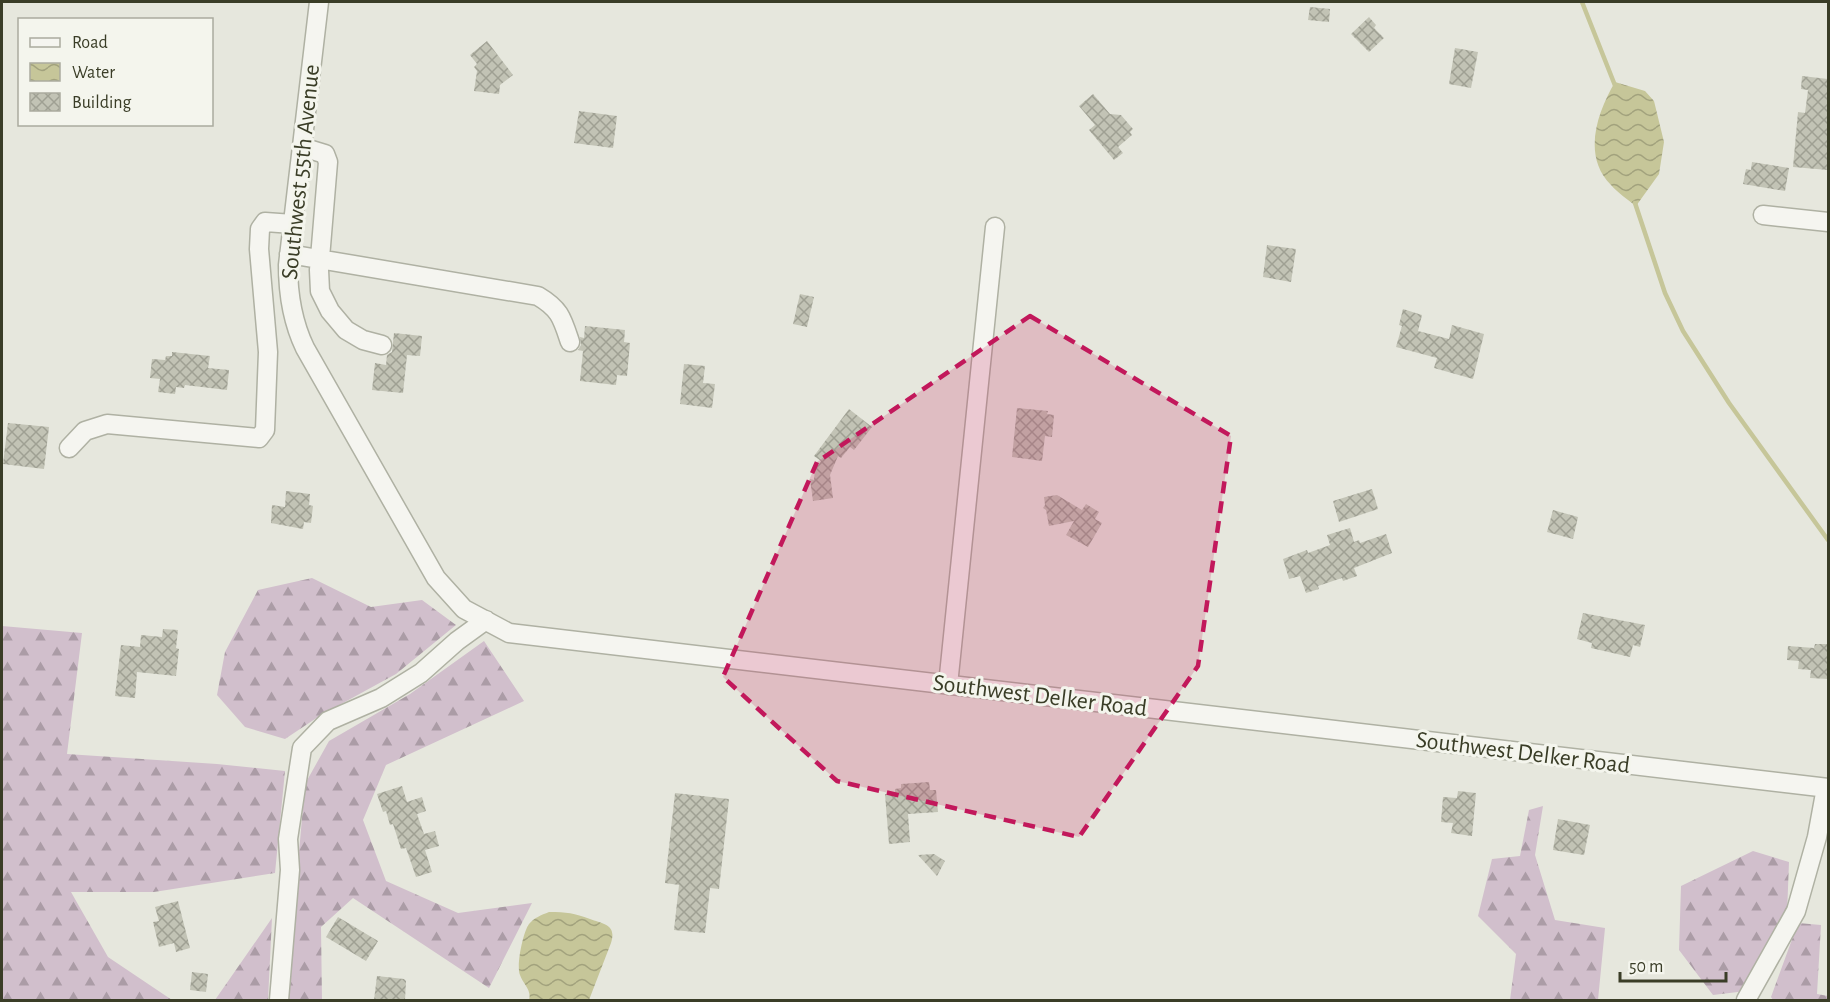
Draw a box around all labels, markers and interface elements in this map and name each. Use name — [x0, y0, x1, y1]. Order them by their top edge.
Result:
legend — [18, 18, 213, 126]
text: Road — [72, 34, 108, 52]
street label: Southwest 55th Avenue — [278, 63, 324, 281]
text: Water — [72, 64, 115, 82]
text: Building — [72, 94, 132, 112]
street label: Southwest Delker Road — [932, 671, 1148, 721]
street label: Southwest Delker Road — [1415, 728, 1631, 778]
scale bar — [1620, 945, 1726, 983]
text: 50 m — [1629, 958, 1663, 976]

